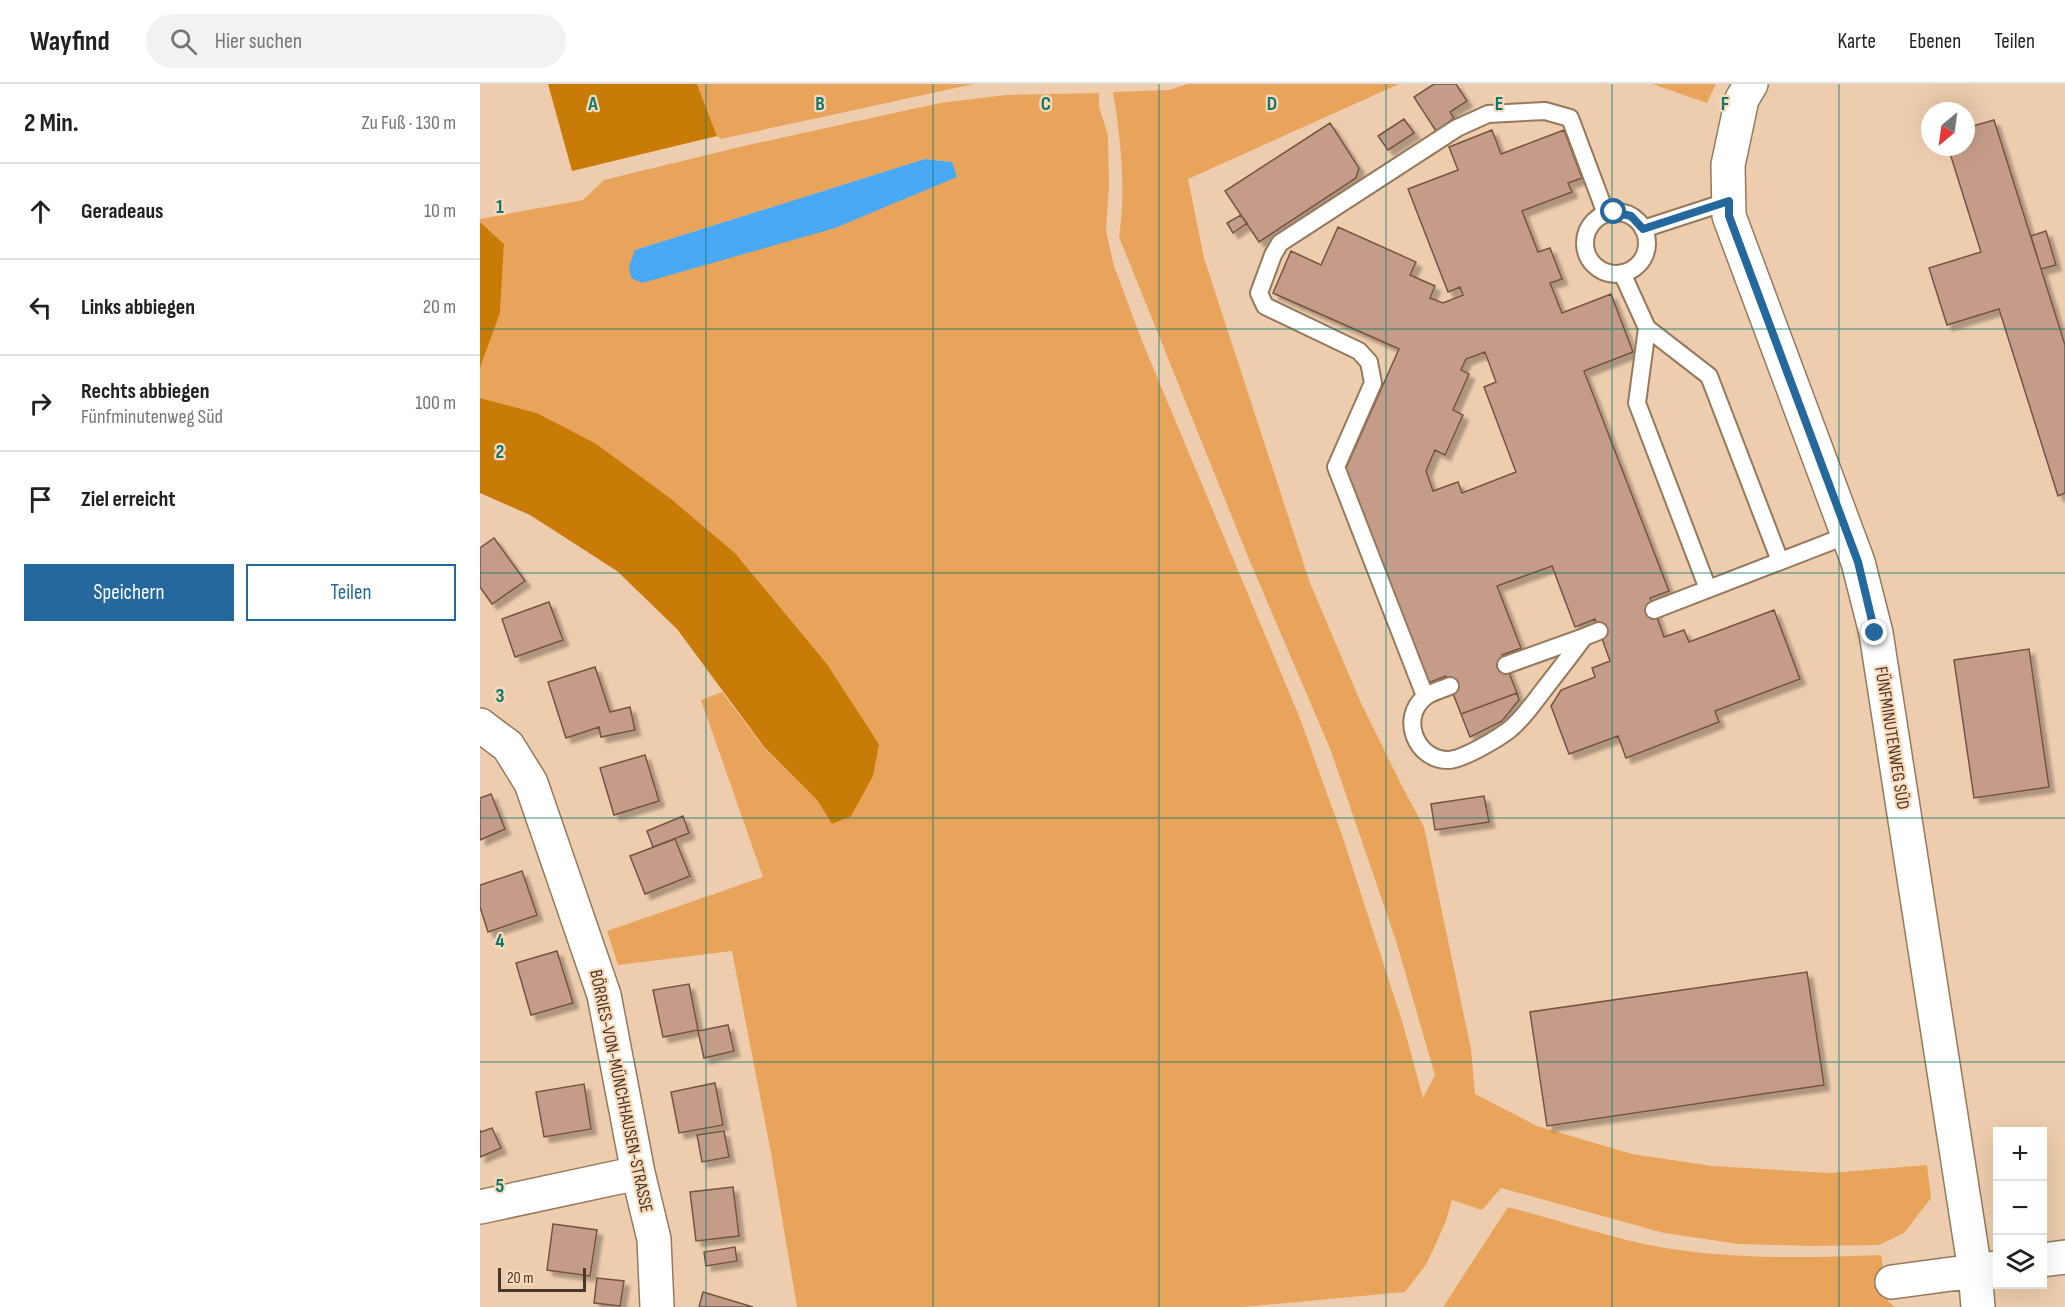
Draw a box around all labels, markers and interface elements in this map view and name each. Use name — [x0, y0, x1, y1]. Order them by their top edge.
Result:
search box — [146, 14, 566, 68]
text: Wayfind — [30, 25, 110, 58]
icon: search — [167, 25, 200, 58]
text: Hier suchen — [215, 28, 302, 55]
text: Karte — [1838, 29, 1876, 54]
text: Ebenen — [1909, 29, 1961, 54]
text: Teilen — [1994, 29, 2035, 54]
text: A — [587, 92, 598, 116]
text: B — [815, 92, 825, 116]
text: C — [1041, 92, 1051, 116]
text: D — [1267, 92, 1277, 116]
text: E — [1495, 92, 1503, 116]
text: F — [1721, 92, 1729, 116]
north arrow — [1921, 102, 1975, 156]
text: 2 Min. — [24, 108, 79, 139]
text: Zu Fuß · 130 m — [361, 111, 456, 135]
icon: ahead — [24, 195, 57, 228]
text: 1 — [496, 195, 504, 219]
text: Geradeaus — [81, 198, 164, 225]
route start — [1600, 198, 1626, 224]
text: 10 m — [424, 199, 456, 223]
icon: left — [24, 291, 57, 324]
text: Links abbiegen — [81, 294, 195, 321]
text: 20 m — [423, 295, 456, 319]
text: Rechts abbiegen — [81, 378, 210, 405]
icon: right — [24, 387, 57, 420]
text: 100 m — [415, 391, 456, 415]
text: Fünfminutenweg Süd — [81, 405, 223, 429]
text: 2 — [496, 440, 504, 464]
icon: arrive — [24, 483, 57, 516]
text: Ziel erreicht — [81, 486, 176, 513]
button: Speichern — [24, 564, 234, 621]
button: Teilen — [246, 564, 456, 621]
route end — [1861, 619, 1887, 645]
street label: FÜNFMINUTENWEG SÜD — [1870, 665, 1914, 811]
text: 3 — [496, 684, 505, 708]
text: 4 — [495, 929, 505, 953]
street label: BÖRRIES-VON-MÜNCHHAUSEN-STRASSE — [585, 968, 657, 1214]
map controls — [1993, 1127, 2047, 1289]
button: + — [1993, 1127, 2047, 1181]
text: 5 — [496, 1174, 505, 1198]
button: − — [1993, 1181, 2047, 1235]
button: layers — [1993, 1235, 2047, 1289]
scale bar — [498, 1265, 586, 1292]
text: 20 m — [507, 1269, 534, 1288]

